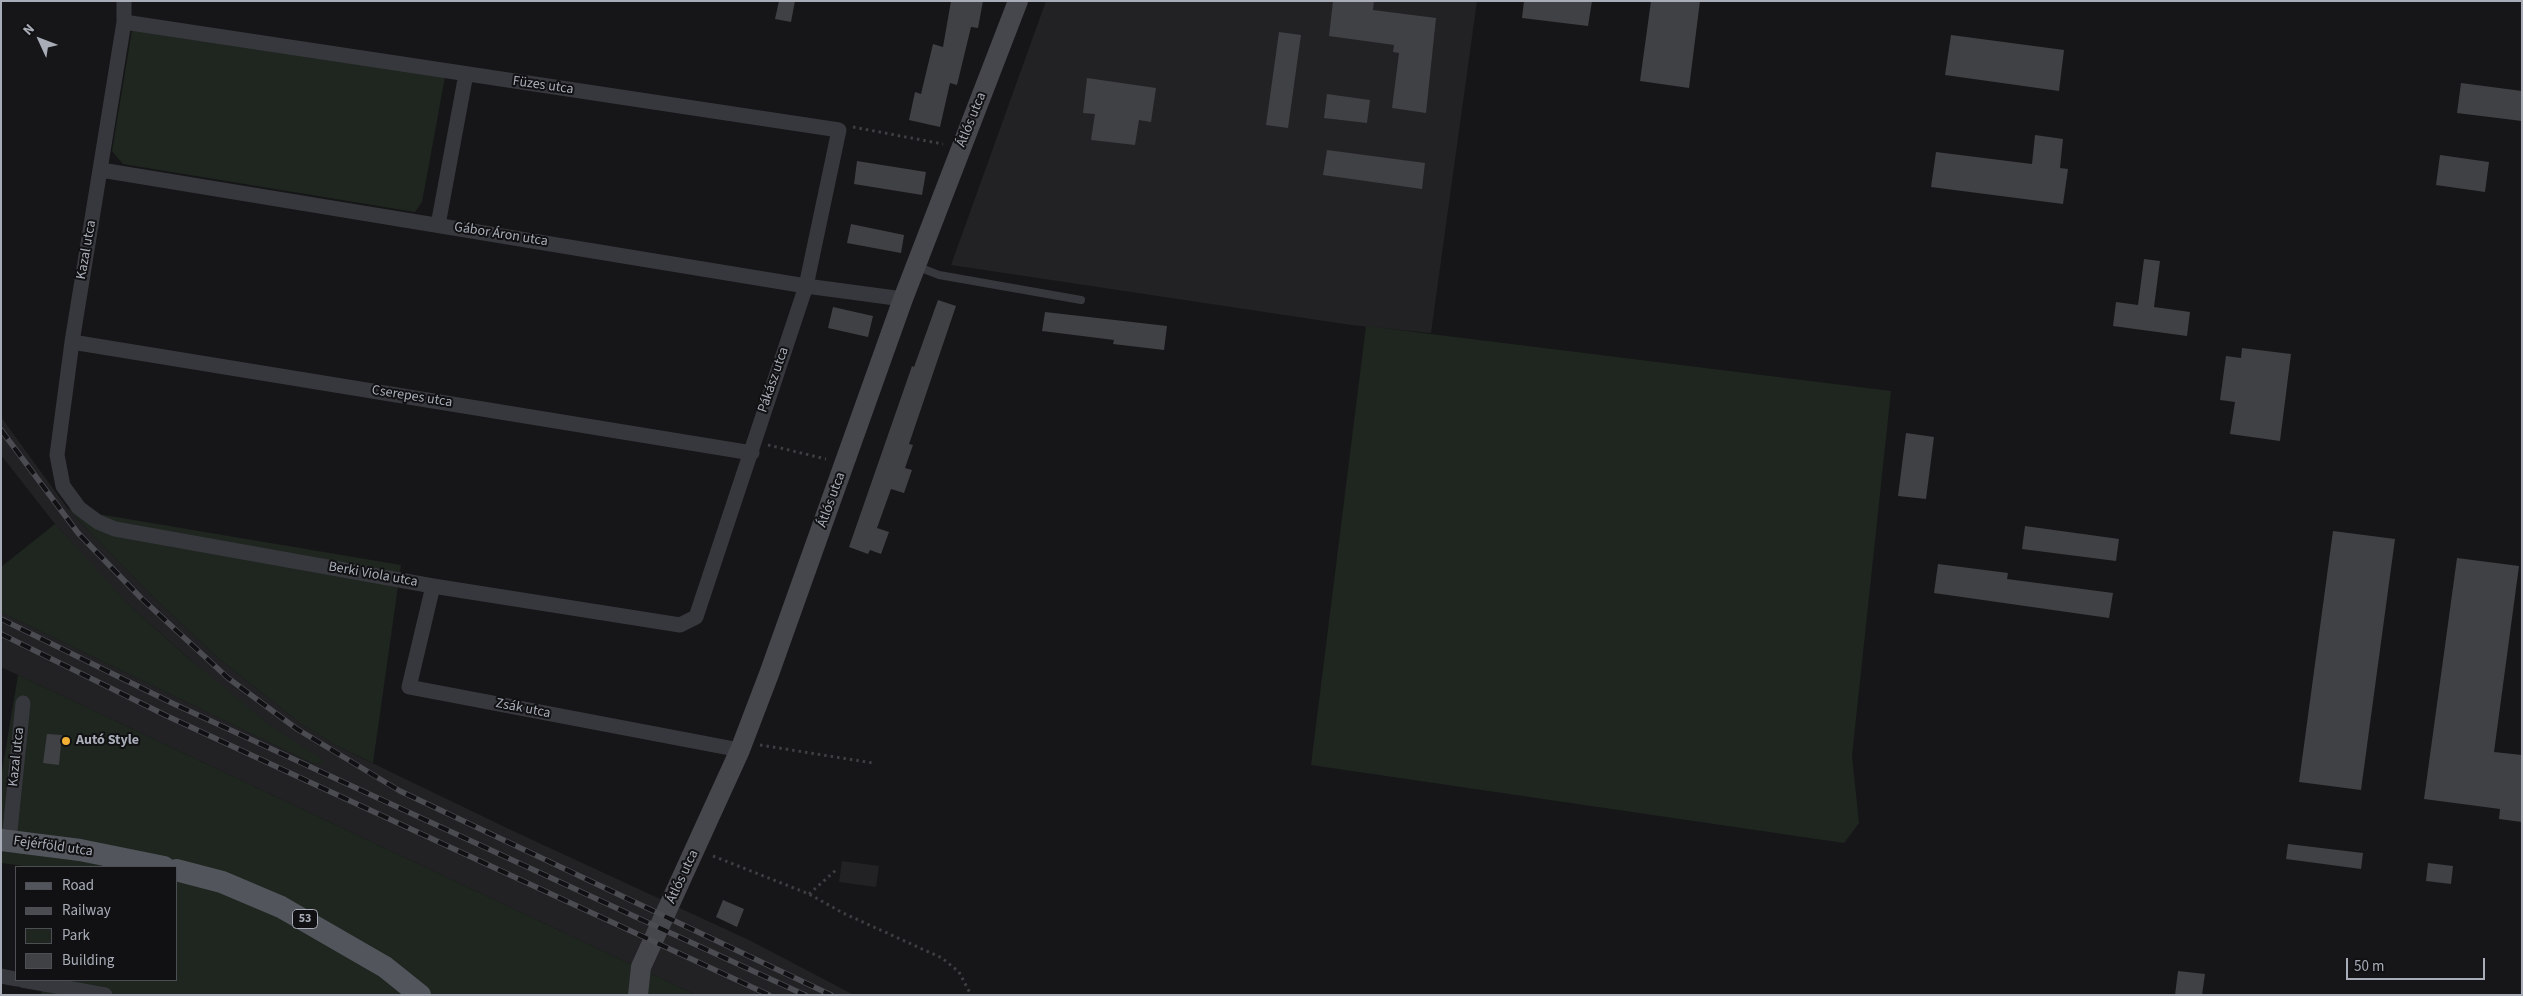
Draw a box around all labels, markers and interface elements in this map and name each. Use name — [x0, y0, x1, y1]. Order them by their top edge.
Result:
north arrow — [15, 15, 65, 65]
text: N — [19, 20, 40, 40]
street label: Füzes utca — [512, 73, 574, 99]
street label: Átlós utca — [953, 90, 991, 150]
street label: Kazal utca — [74, 219, 100, 281]
street label: Gábor Áron utca — [453, 219, 549, 251]
street label: Pákász utca — [755, 345, 793, 415]
street label: Cserepes utca — [371, 382, 453, 412]
street label: Átlós utca — [814, 470, 850, 530]
street label: Berki Viola utca — [327, 559, 419, 591]
street label: Zsák utca — [494, 695, 552, 723]
street label: Kazal utca — [6, 726, 28, 788]
place label: Autó Style — [76, 733, 139, 749]
marker: Autó Style — [60, 735, 72, 747]
street label: Fejérföld utca — [12, 833, 94, 861]
street label: Átlós utca — [663, 847, 703, 907]
legend — [15, 866, 178, 981]
text: Road — [62, 875, 94, 896]
text: Railway — [62, 900, 111, 921]
road number: 53 — [292, 910, 318, 929]
text: Park — [62, 925, 90, 946]
scale bar — [2348, 948, 2487, 980]
text: Building — [62, 950, 114, 971]
text: 50 m — [2354, 956, 2384, 977]

